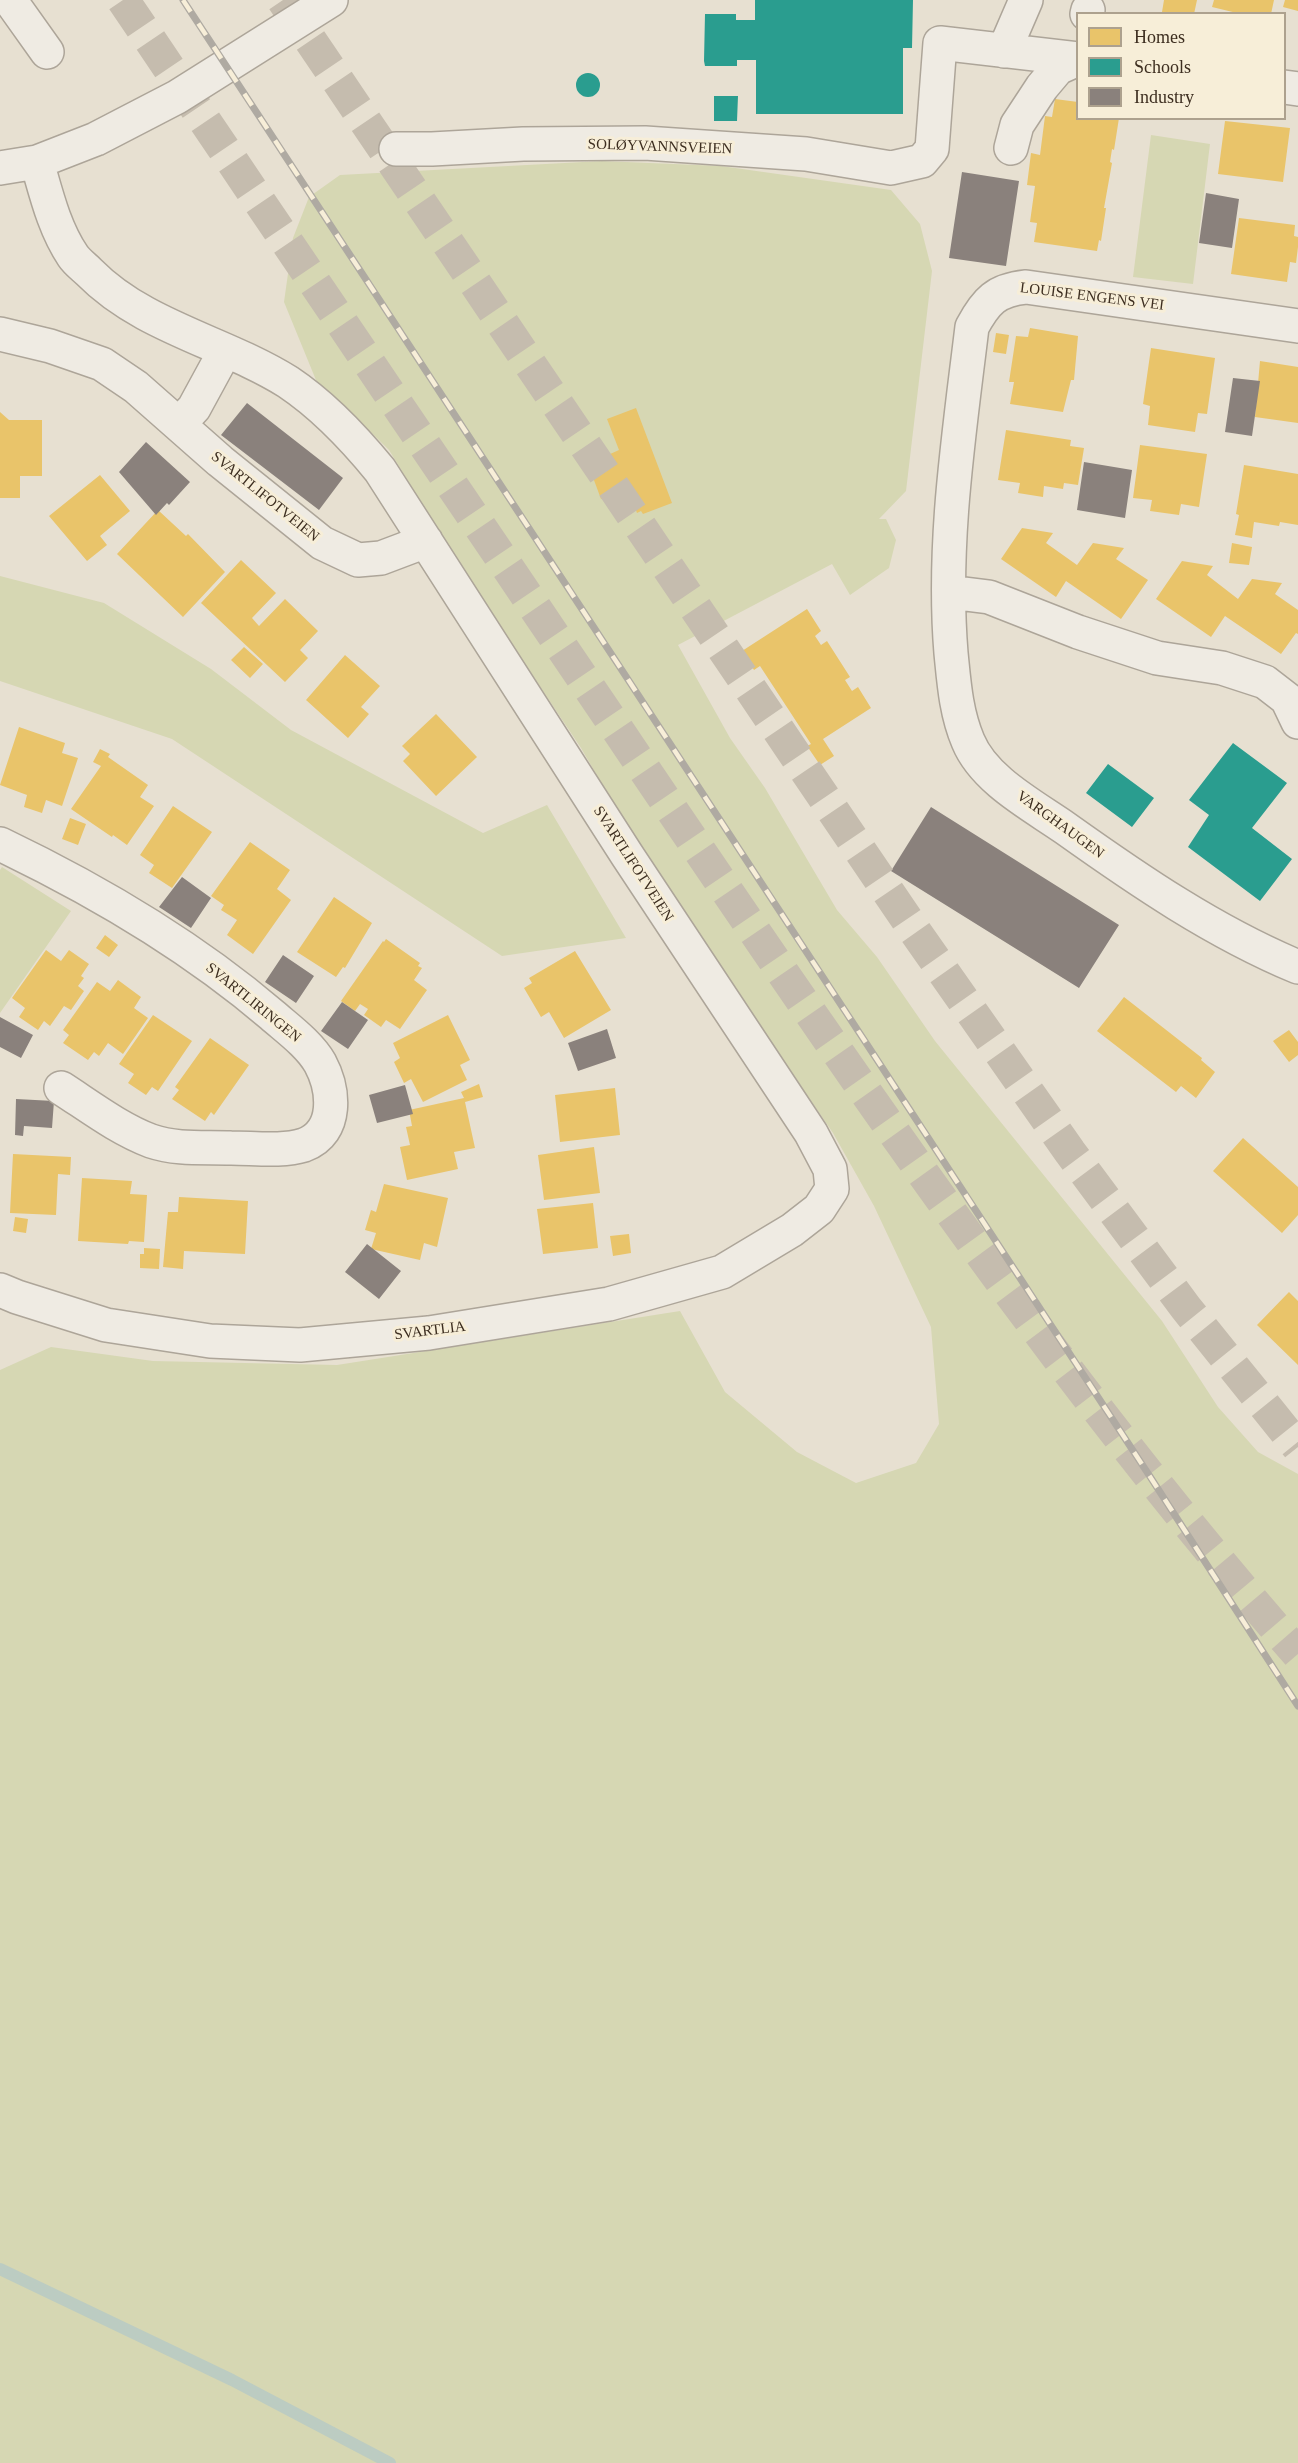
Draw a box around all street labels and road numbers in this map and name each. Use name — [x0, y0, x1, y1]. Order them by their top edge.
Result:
street label: SOLØYVANNSVEIEN — [587, 135, 733, 159]
street label: LOUISE ENGENS VEI — [1019, 279, 1165, 315]
street label: SVARTLIFOTVEIEN — [207, 448, 323, 546]
street label: VARGHAUGEN — [1013, 787, 1107, 863]
street label: SVARTLIFOTVEIEN — [589, 803, 677, 925]
street label: SVARTLIRINGEN — [202, 959, 304, 1047]
street label: SVARTLIA — [394, 1318, 466, 1344]

